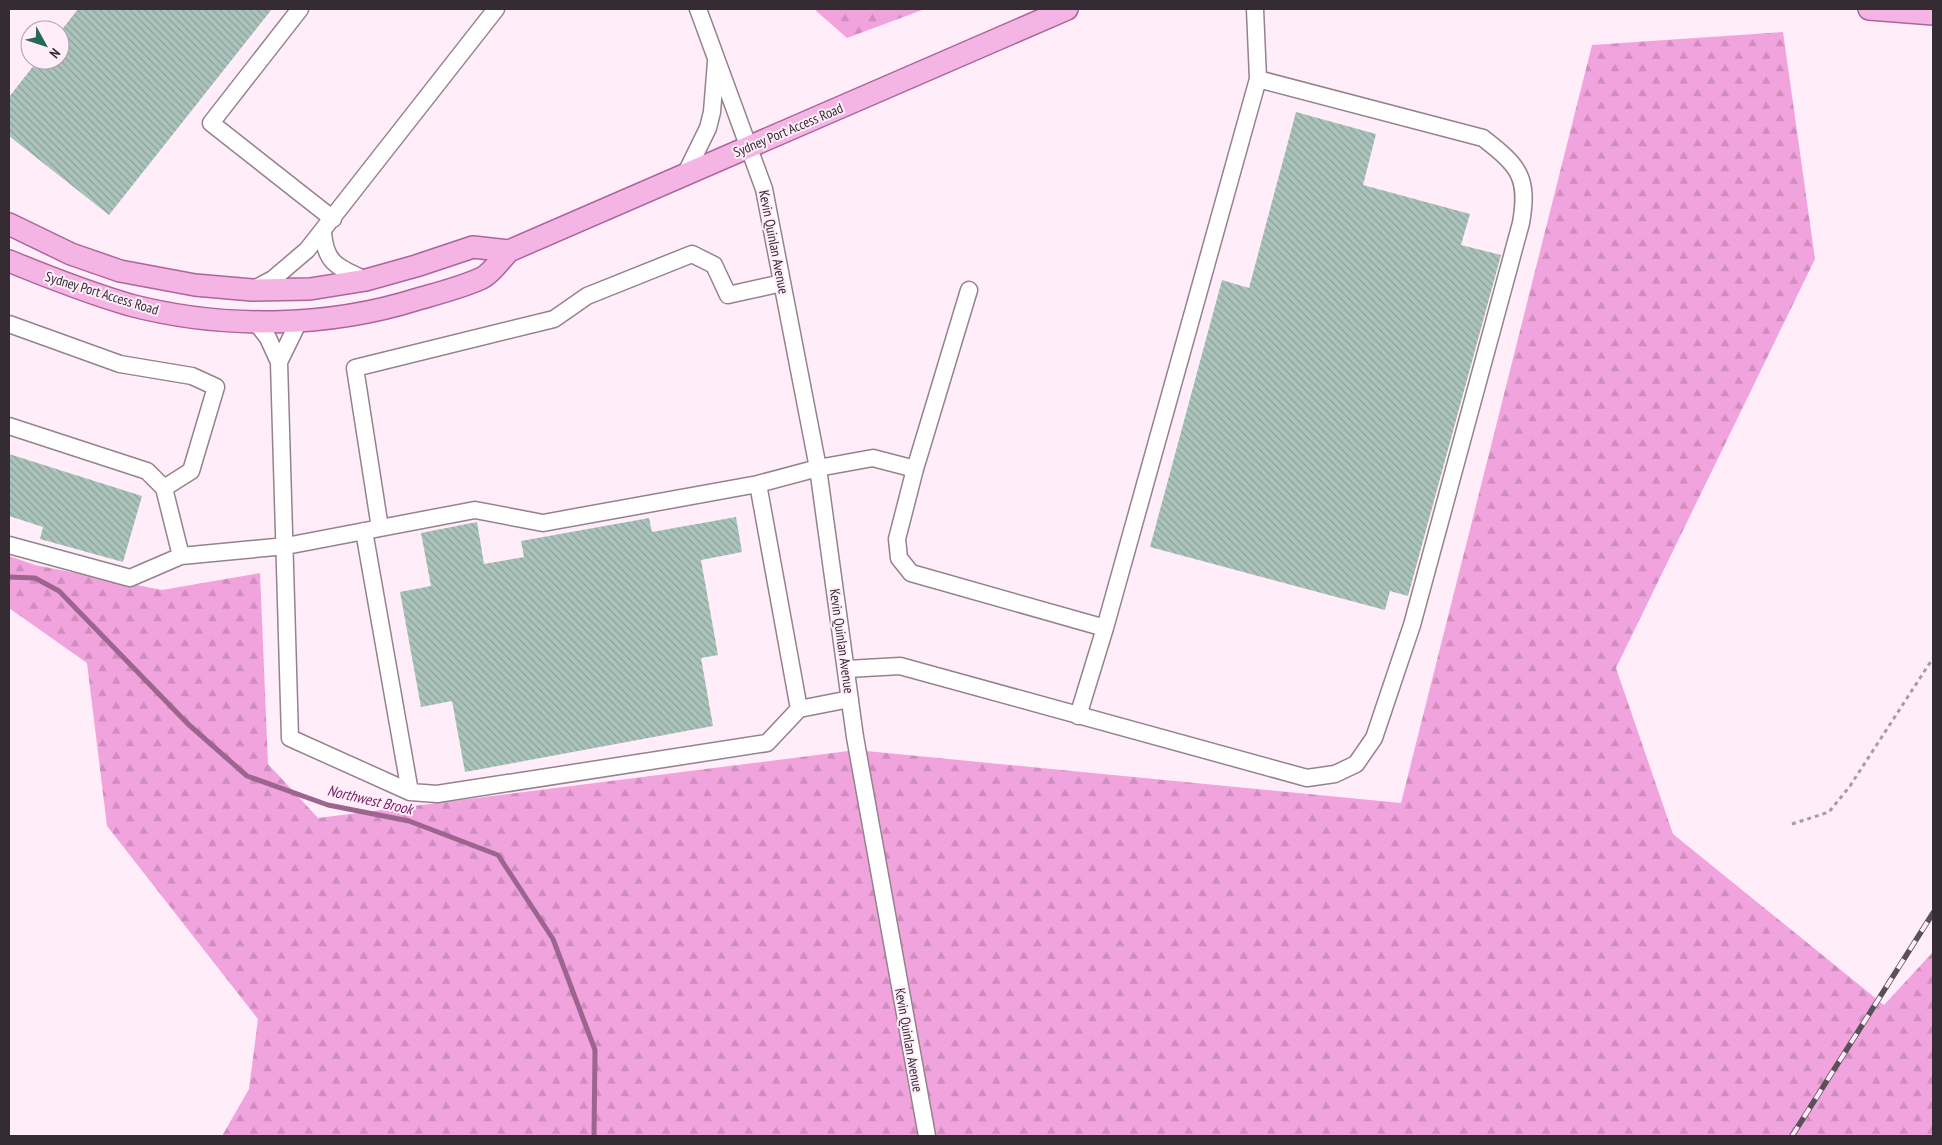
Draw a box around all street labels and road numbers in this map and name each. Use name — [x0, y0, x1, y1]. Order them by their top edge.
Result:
street label: Sydney Port Access Road — [730, 99, 846, 161]
street label: Kevin Quinlan Avenue — [755, 189, 793, 296]
street label: Sydney Port Access Road — [43, 267, 161, 319]
street label: Kevin Quinlan Avenue — [826, 588, 858, 695]
street label: Kevin Quinlan Avenue — [891, 987, 927, 1094]

